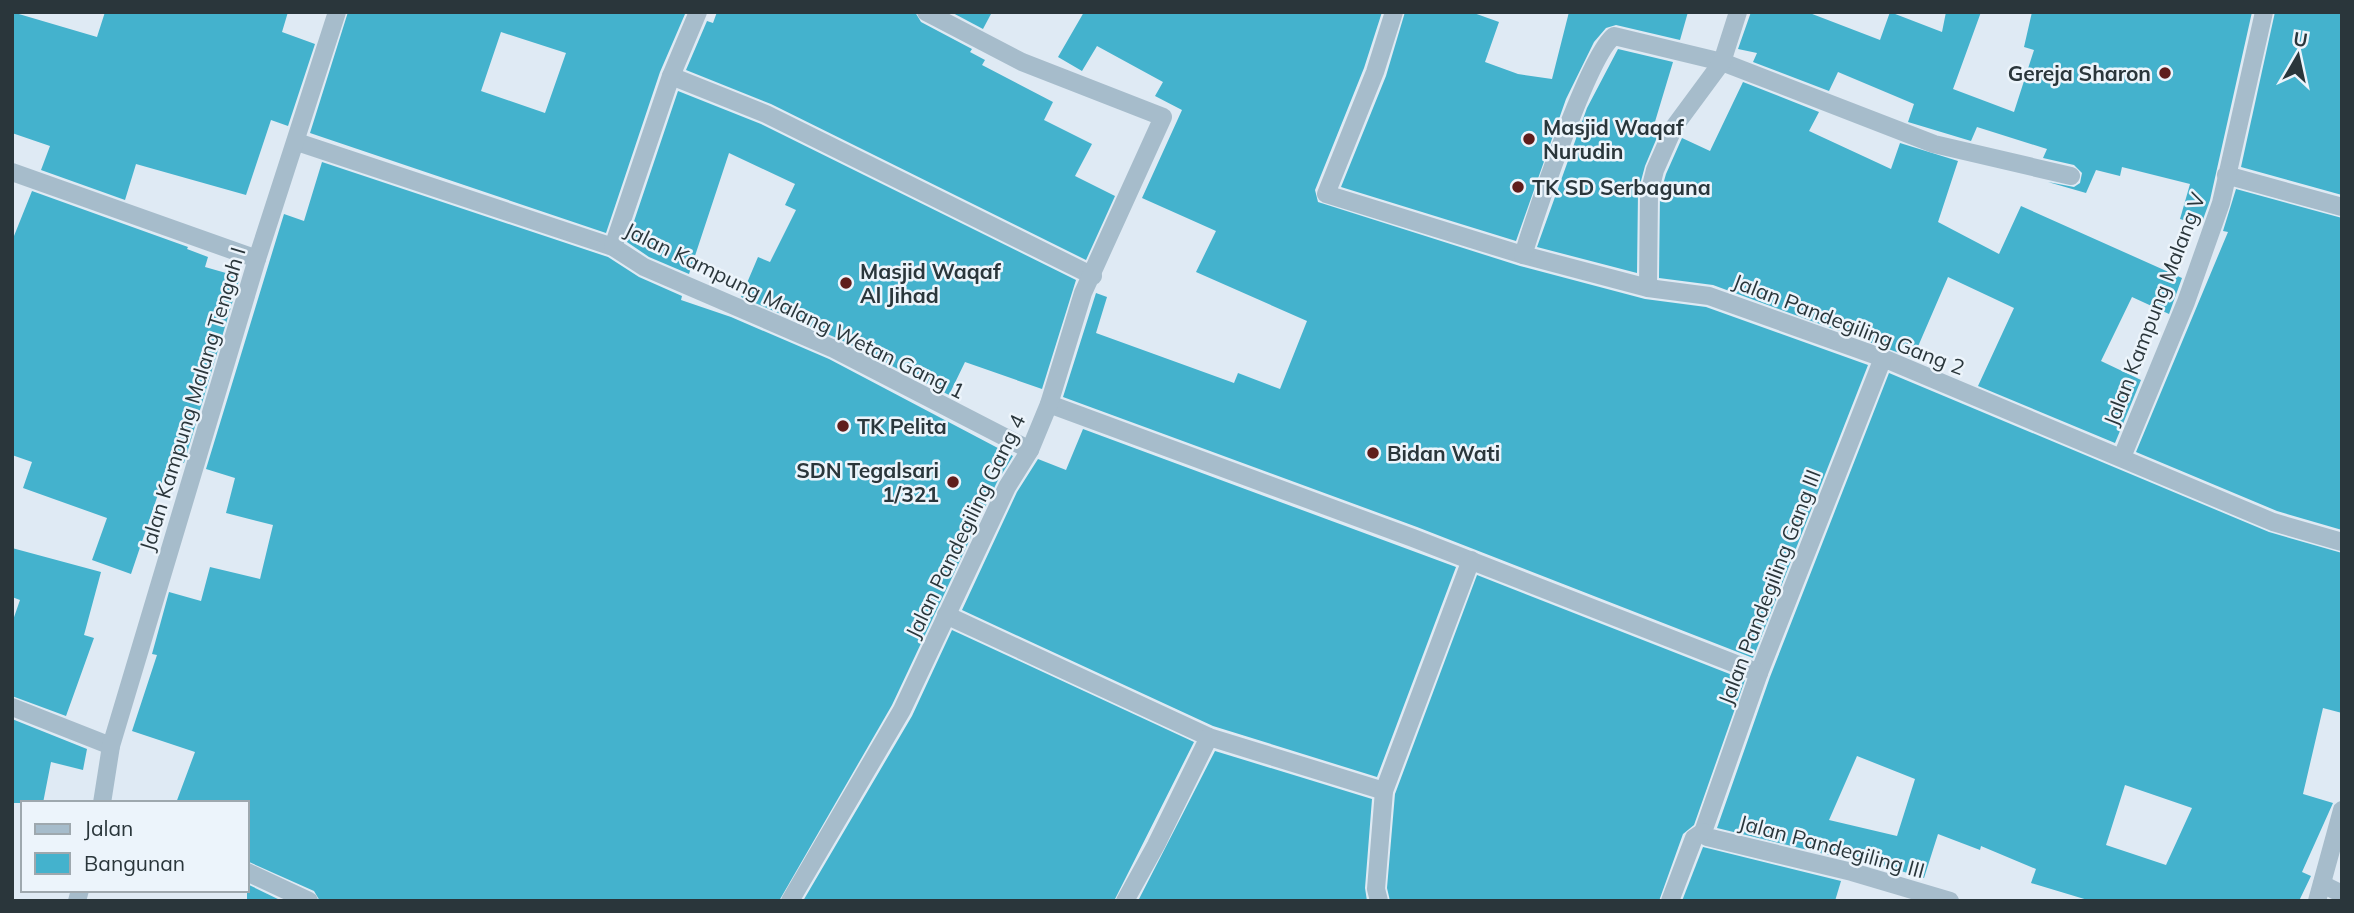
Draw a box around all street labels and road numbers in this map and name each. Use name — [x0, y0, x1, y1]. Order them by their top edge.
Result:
street label: Jalan Kampung Malang V — [2097, 188, 2211, 429]
street label: Jalan Kampung Malang Wetan Gang 1 — [621, 216, 969, 404]
street label: Jalan Kampung Malang Tengah I — [133, 244, 251, 554]
street label: Jalan Pandegiling Gang 2 — [1729, 268, 1969, 380]
street label: Jalan Pandegiling Gang 4 — [899, 409, 1031, 642]
street label: Jalan Pandegiling Gang III — [1712, 466, 1826, 708]
street label: Jalan Pandegiling III — [1736, 809, 1928, 883]

